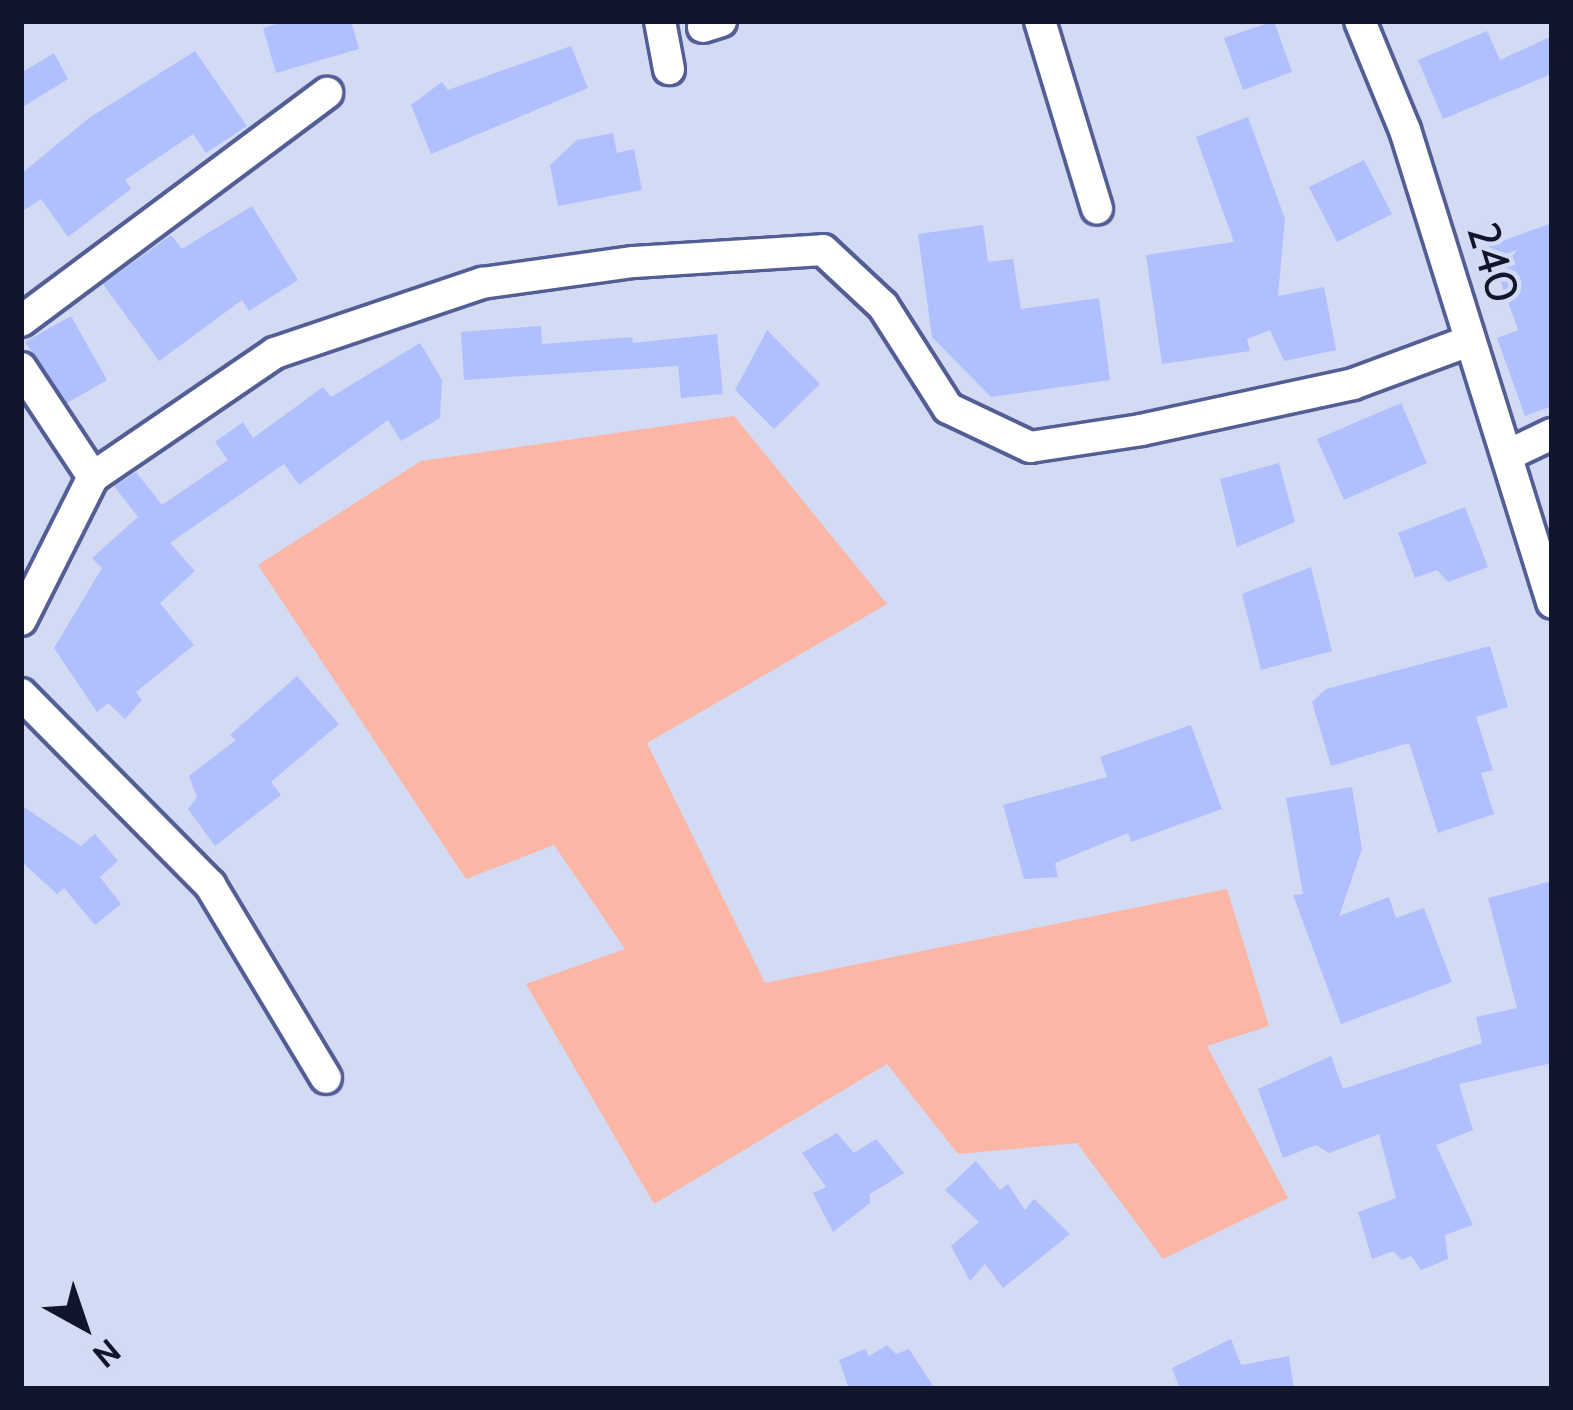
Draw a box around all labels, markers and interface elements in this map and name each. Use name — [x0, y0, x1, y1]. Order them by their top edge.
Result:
street label: 240 — [1455, 216, 1531, 310]
north arrow — [24, 1266, 144, 1386]
text: N — [85, 1331, 129, 1376]

